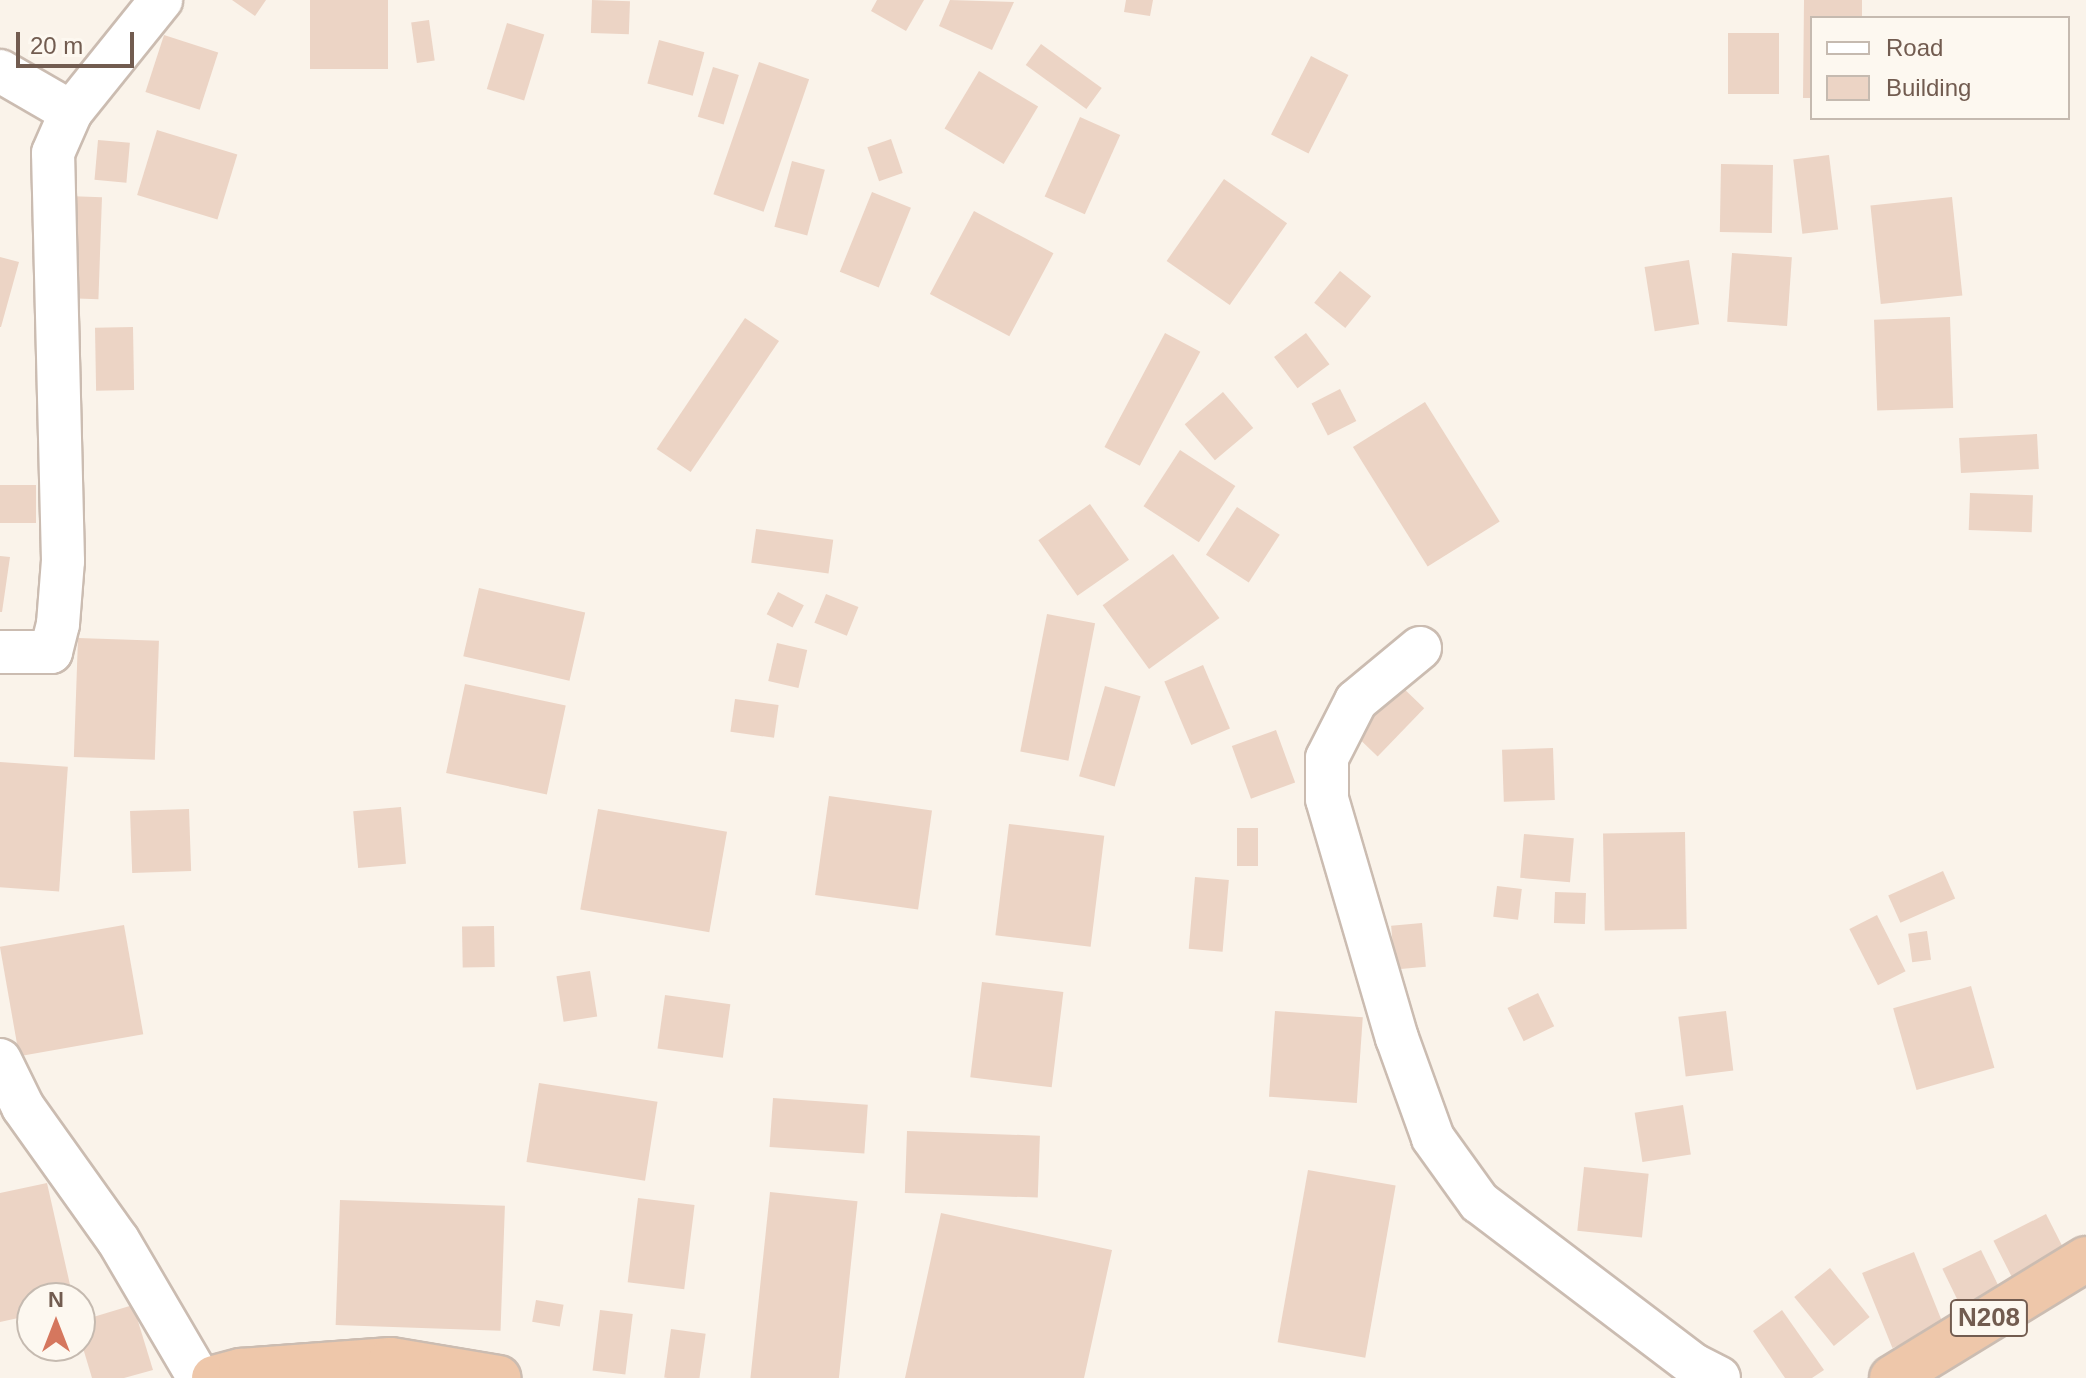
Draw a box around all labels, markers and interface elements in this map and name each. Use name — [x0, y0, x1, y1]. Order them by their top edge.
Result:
scale bar — [20, 16, 138, 66]
legend — [1810, 16, 2070, 120]
text: 20 m — [30, 32, 83, 59]
text: Road — [1886, 34, 1943, 61]
text: Building — [1886, 74, 1971, 101]
north arrow — [16, 1282, 96, 1362]
text: N — [48, 1287, 64, 1312]
road number: N208 — [1949, 1296, 2029, 1340]

